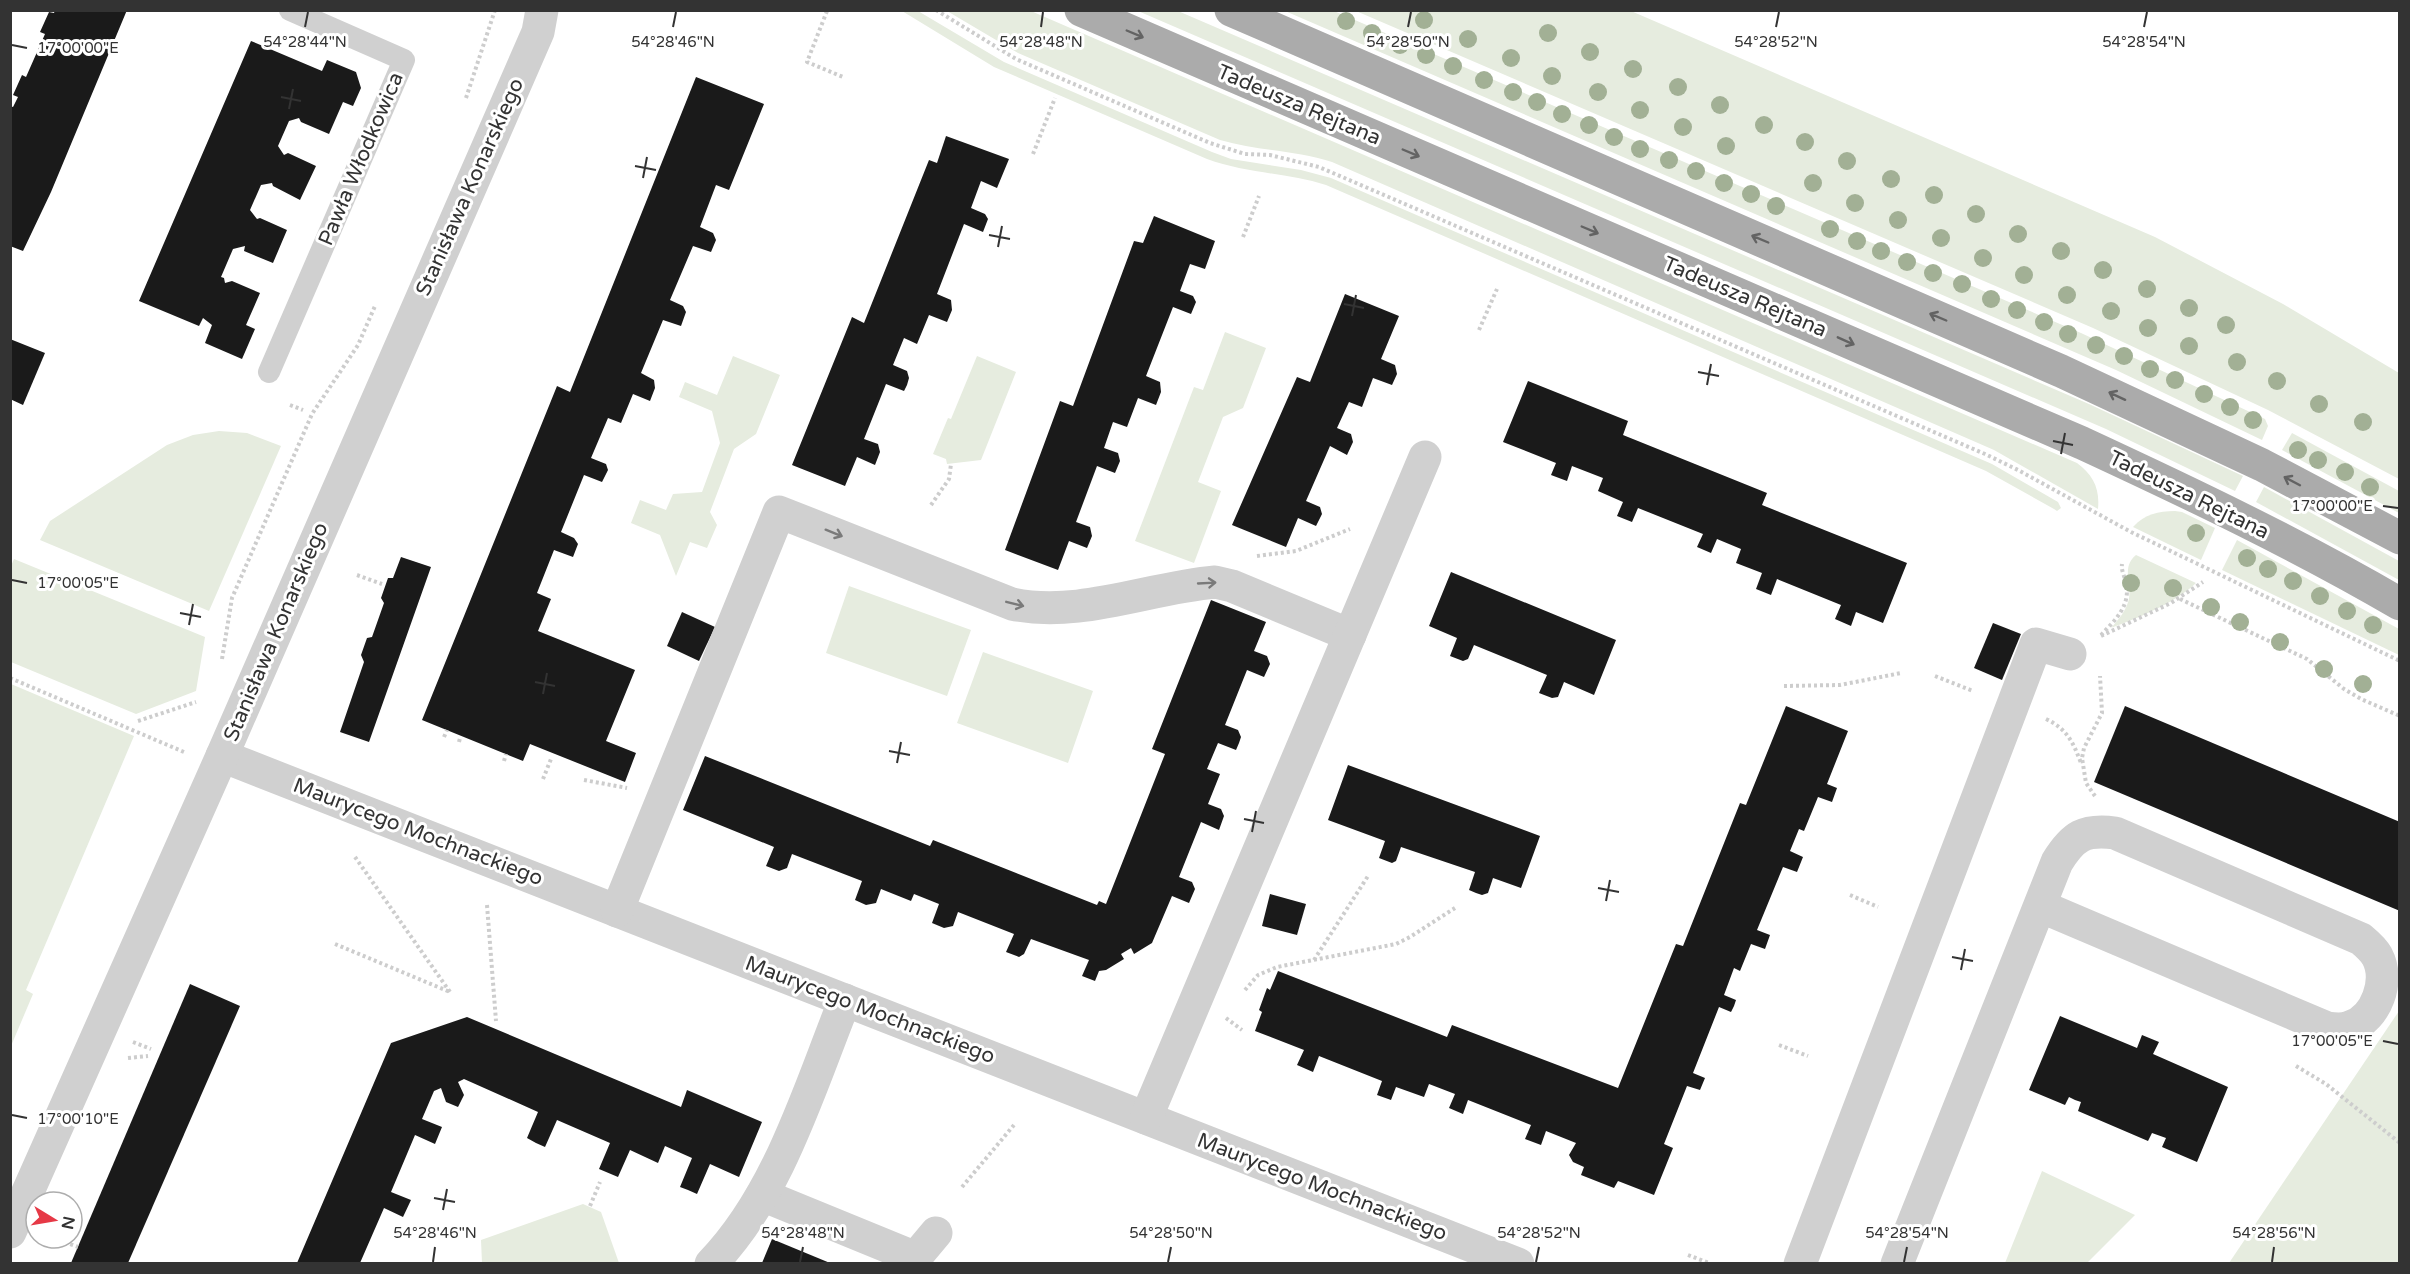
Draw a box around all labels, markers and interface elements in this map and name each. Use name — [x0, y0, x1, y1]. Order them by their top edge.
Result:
one-way arrow — [1126, 28, 1144, 40]
text: 54°28'44"N — [263, 33, 347, 51]
text: 54°28'46"N — [631, 33, 715, 51]
text: 54°28'48"N — [999, 33, 1083, 51]
text: 54°28'50"N — [1366, 33, 1450, 51]
text: 54°28'52"N — [1734, 33, 1818, 51]
text: 54°28'54"N — [2102, 33, 2186, 51]
text: 17°00'00"E — [37, 39, 119, 57]
street label: Tadeusza Rejtana — [1213, 59, 1385, 151]
street label: Pawła Włodkowica — [313, 69, 409, 249]
street label: Stanisława Konarskiego — [411, 74, 529, 300]
one-way arrow — [1401, 148, 1419, 159]
one-way arrow — [1580, 225, 1598, 236]
one-way arrow — [1751, 233, 1769, 244]
street label: Tadeusza Rejtana — [1659, 251, 1831, 343]
one-way arrow — [1930, 311, 1948, 322]
one-way arrow — [1836, 335, 1854, 347]
one-way arrow — [2108, 390, 2126, 402]
street label: Tadeusza Rejtana — [2105, 445, 2273, 545]
one-way arrow — [2284, 475, 2301, 487]
text: 17°00'00"E — [2291, 497, 2373, 515]
street label: Stanisława Konarskiego — [219, 519, 333, 745]
one-way arrow — [824, 529, 843, 540]
text: 17°00'05"E — [37, 574, 119, 592]
one-way arrow — [1197, 578, 1217, 589]
one-way arrow — [1005, 599, 1024, 611]
street label: Maurycego Mochnackiego — [290, 773, 546, 891]
street label: Maurycego Mochnackiego — [742, 951, 998, 1069]
text: 17°00'05"E — [2291, 1032, 2373, 1050]
text: 17°00'10"E — [37, 1110, 119, 1128]
street label: Maurycego Mochnackiego — [1194, 1128, 1450, 1246]
north arrow — [24, 1190, 84, 1250]
text: N — [57, 1214, 79, 1231]
text: 54°28'46"N — [393, 1224, 477, 1242]
text: 54°28'48"N — [761, 1224, 845, 1242]
text: 54°28'50"N — [1129, 1224, 1213, 1242]
text: 54°28'52"N — [1497, 1224, 1581, 1242]
text: 54°28'54"N — [1865, 1224, 1949, 1242]
text: 54°28'56"N — [2232, 1224, 2316, 1242]

